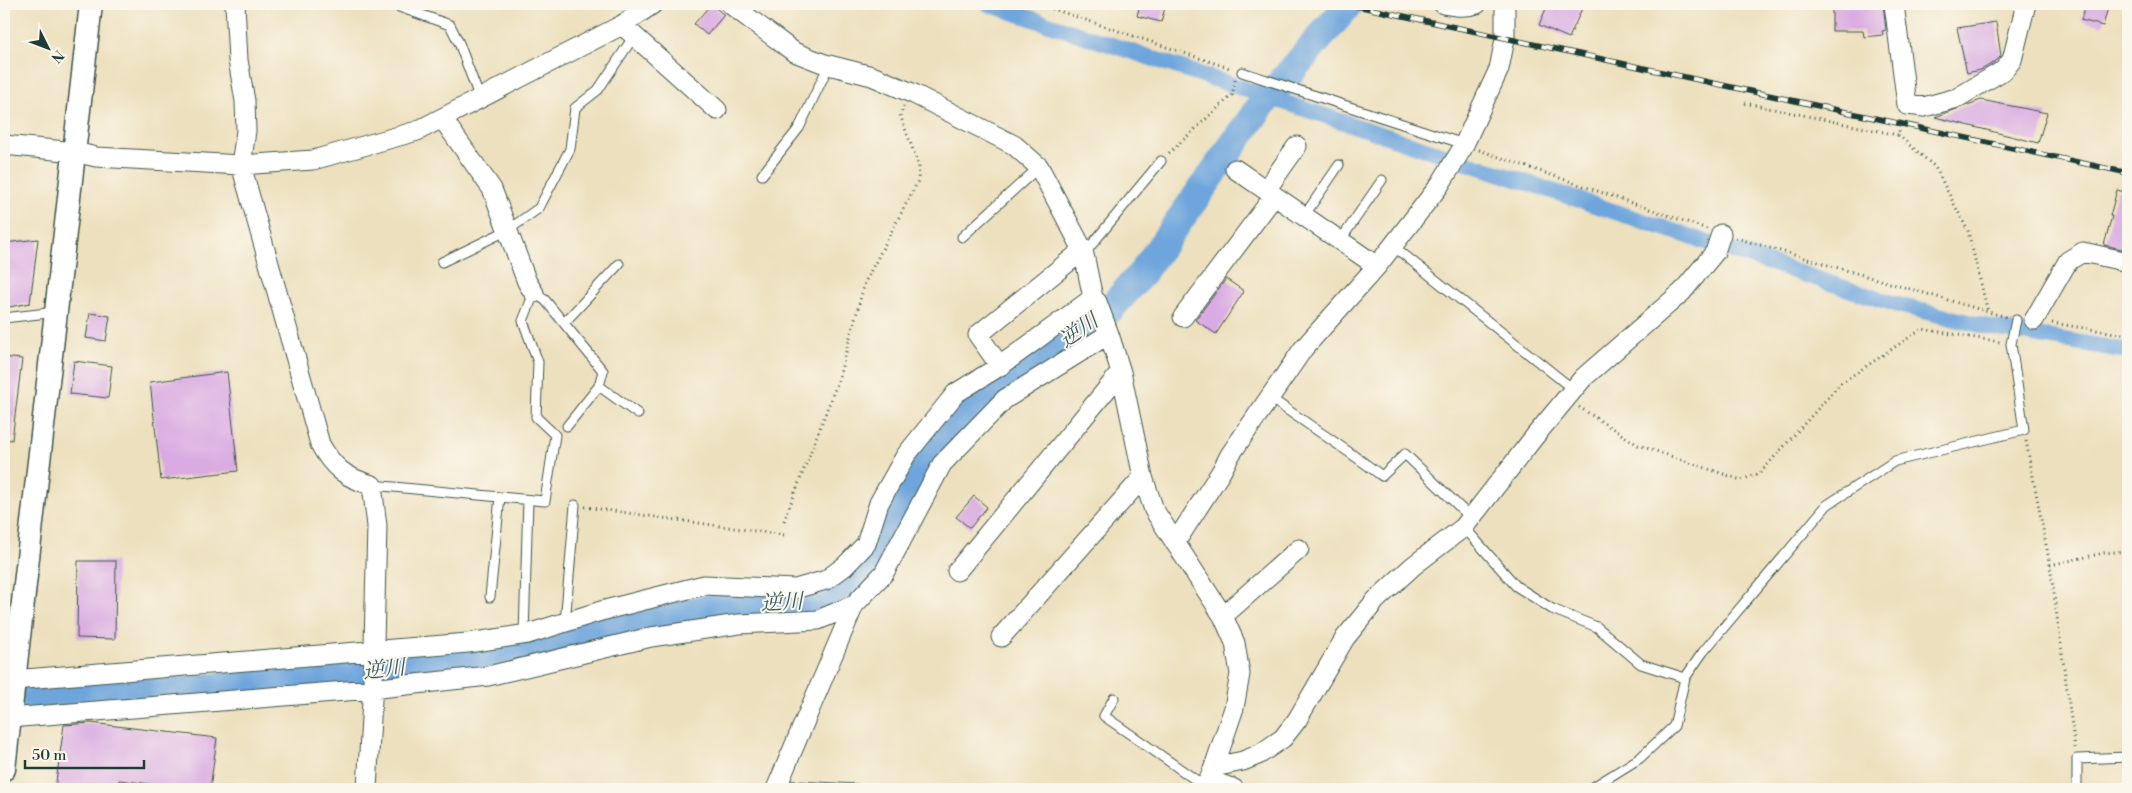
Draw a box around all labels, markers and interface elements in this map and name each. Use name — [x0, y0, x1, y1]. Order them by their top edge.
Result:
north arrow — [22, 22, 72, 72]
text: N — [47, 46, 67, 66]
water label: 逆川 — [1054, 307, 1105, 354]
water label: 逆川 — [760, 589, 806, 617]
water label: 逆川 — [362, 655, 408, 685]
scale bar — [25, 738, 144, 770]
text: 50 m — [32, 746, 66, 765]

